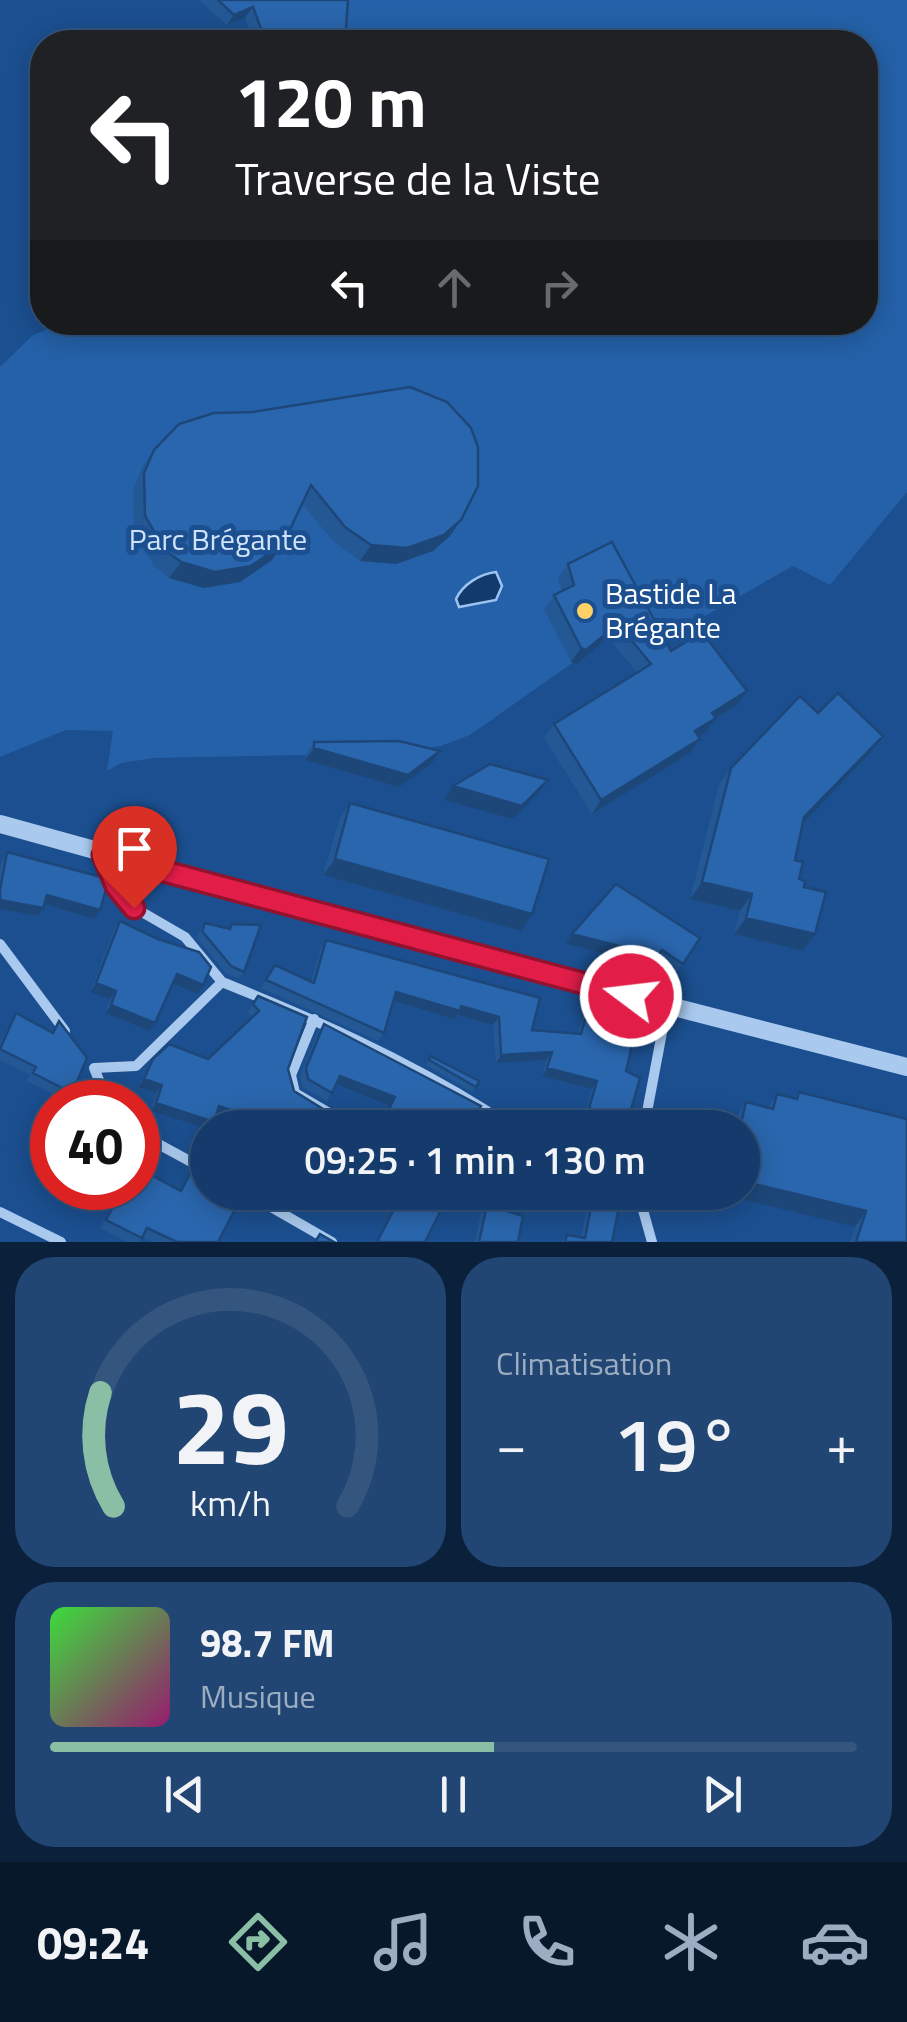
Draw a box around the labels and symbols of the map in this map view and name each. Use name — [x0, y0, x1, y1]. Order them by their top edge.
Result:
park label: Parc Brégante — [129, 516, 307, 562]
place label: Bastide La Brégante — [605, 570, 737, 650]
marker: Bastide La Brégante — [574, 600, 596, 622]
pin — [92, 806, 177, 909]
position arrow — [579, 944, 683, 1048]
speed limit sign: 40 — [30, 1080, 160, 1210]

